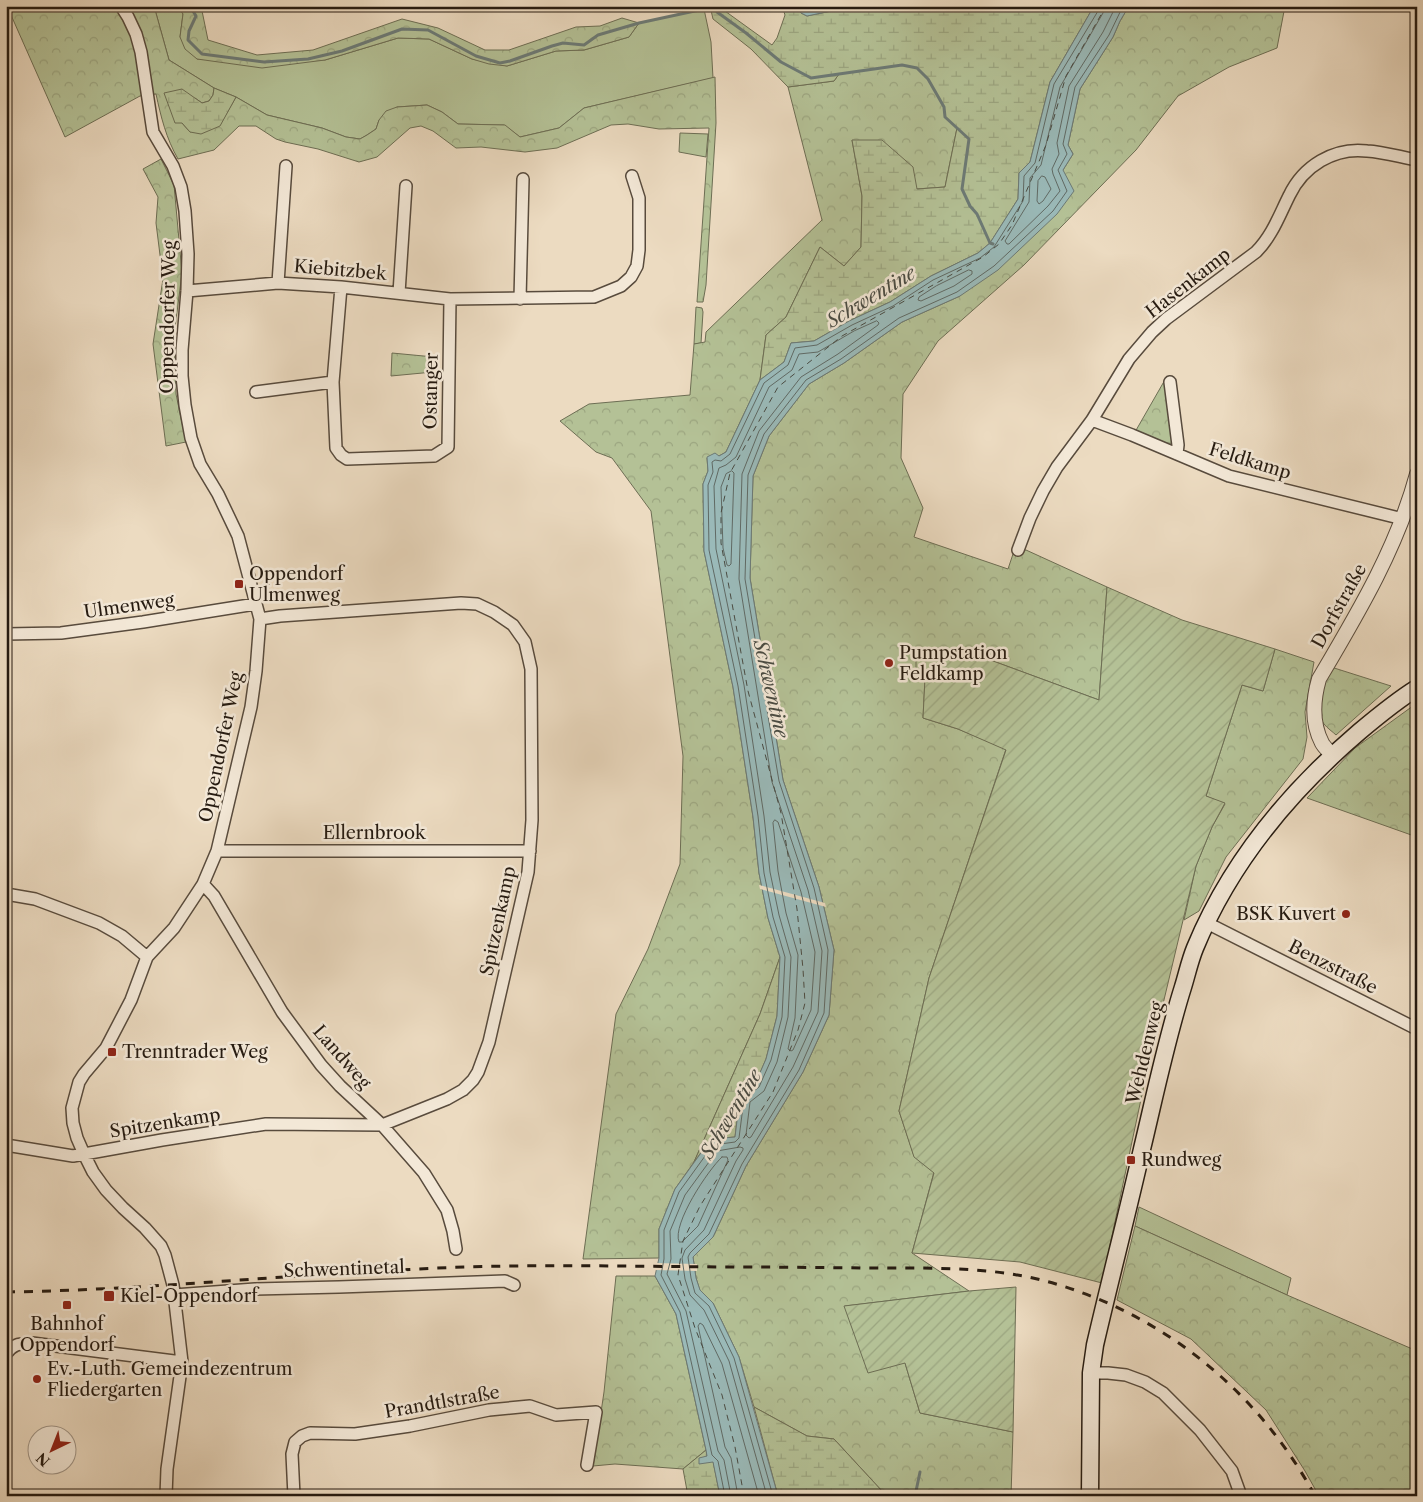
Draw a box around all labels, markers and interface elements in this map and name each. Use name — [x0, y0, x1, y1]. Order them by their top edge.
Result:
street label: Oppendorfer Weg — [156, 240, 180, 394]
street label: Hasenkamp — [1141, 243, 1235, 323]
street label: Kiebitzbek — [293, 255, 389, 285]
water label: Schwentine — [821, 261, 921, 333]
street label: Ostanger — [419, 352, 443, 430]
street label: Feldkamp — [1206, 438, 1294, 484]
street label: Dorfstraße — [1307, 560, 1371, 652]
place label: Oppendorf Ulmenweg — [249, 563, 346, 606]
marker: Oppendorf Ulmenweg — [233, 578, 245, 590]
street label: Ulmenweg — [82, 589, 176, 623]
water label: Schwentine — [748, 637, 794, 741]
place label: Pumpstation Feldkamp — [899, 642, 1008, 685]
marker: Pumpstation Feldkamp — [883, 657, 895, 669]
street label: Oppendorfer Weg — [194, 669, 248, 824]
street label: Ellernbrook — [323, 822, 427, 844]
street label: Spitzenkamp — [476, 864, 520, 978]
place label: BSK Kuvert — [1236, 903, 1337, 925]
marker: BSK Kuvert — [1340, 908, 1352, 920]
street label: Benzstraße — [1285, 935, 1381, 999]
street label: Wehdenweg — [1121, 999, 1169, 1108]
street label: Landweg — [308, 1021, 376, 1094]
place label: Trenntrader Weg — [122, 1041, 268, 1063]
marker: Trenntrader Weg — [106, 1046, 118, 1058]
water label: Schwentine — [695, 1064, 767, 1164]
street label: Spitzenkamp — [108, 1103, 222, 1143]
place label: Rundweg — [1141, 1149, 1222, 1171]
marker: Rundweg — [1125, 1154, 1137, 1166]
street label: Schwentinetal — [283, 1256, 405, 1282]
place label: Kiel-Oppendorf — [120, 1285, 260, 1307]
marker: Kiel-Oppendorf — [102, 1289, 116, 1303]
marker: Bahnhof Oppendorf — [61, 1299, 73, 1311]
place label: Bahnhof Oppendorf — [20, 1313, 117, 1356]
place label: Ev.-Luth. Gemeindezentrum Fliedergarten — [47, 1358, 293, 1401]
marker: Ev.-Luth. Gemeindezentrum Fliedergarten — [31, 1373, 43, 1385]
street label: Prandtlstraße — [383, 1381, 501, 1423]
north arrow — [28, 1424, 78, 1474]
text: N — [33, 1449, 54, 1470]

